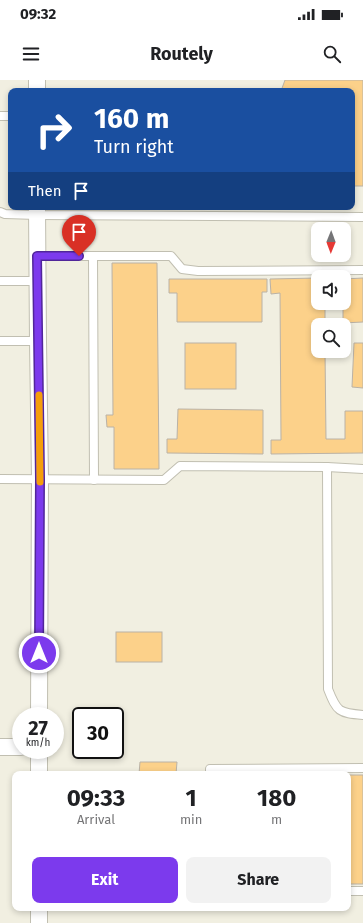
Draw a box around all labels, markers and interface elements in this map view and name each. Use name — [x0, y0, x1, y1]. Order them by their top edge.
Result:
text: 09:32 — [20, 5, 56, 23]
icon: menu — [20, 43, 42, 65]
text: Routely — [150, 43, 213, 65]
icon: search — [321, 43, 343, 65]
text: 160 m — [94, 102, 169, 135]
icon: right — [28, 104, 80, 156]
text: Turn right — [94, 136, 174, 158]
icon: arrive — [70, 180, 92, 202]
text: Then — [28, 182, 62, 200]
pin — [62, 215, 96, 256]
icon: arrive — [68, 221, 90, 243]
north arrow — [311, 222, 351, 262]
map controls — [311, 222, 351, 358]
button: sound — [311, 270, 351, 310]
button: search — [311, 318, 351, 358]
position arrow — [18, 632, 60, 674]
speed limit sign: 30 — [72, 707, 124, 759]
text: 27 — [28, 716, 48, 740]
text: km/h — [26, 737, 50, 749]
text: 09:33 — [67, 784, 125, 812]
text: 1 — [186, 784, 197, 812]
text: 180 — [257, 784, 296, 812]
text: Arrival — [77, 812, 115, 827]
text: min — [180, 812, 202, 827]
text: m — [271, 812, 282, 827]
button: Exit — [32, 857, 178, 903]
button: Share — [186, 857, 331, 903]

